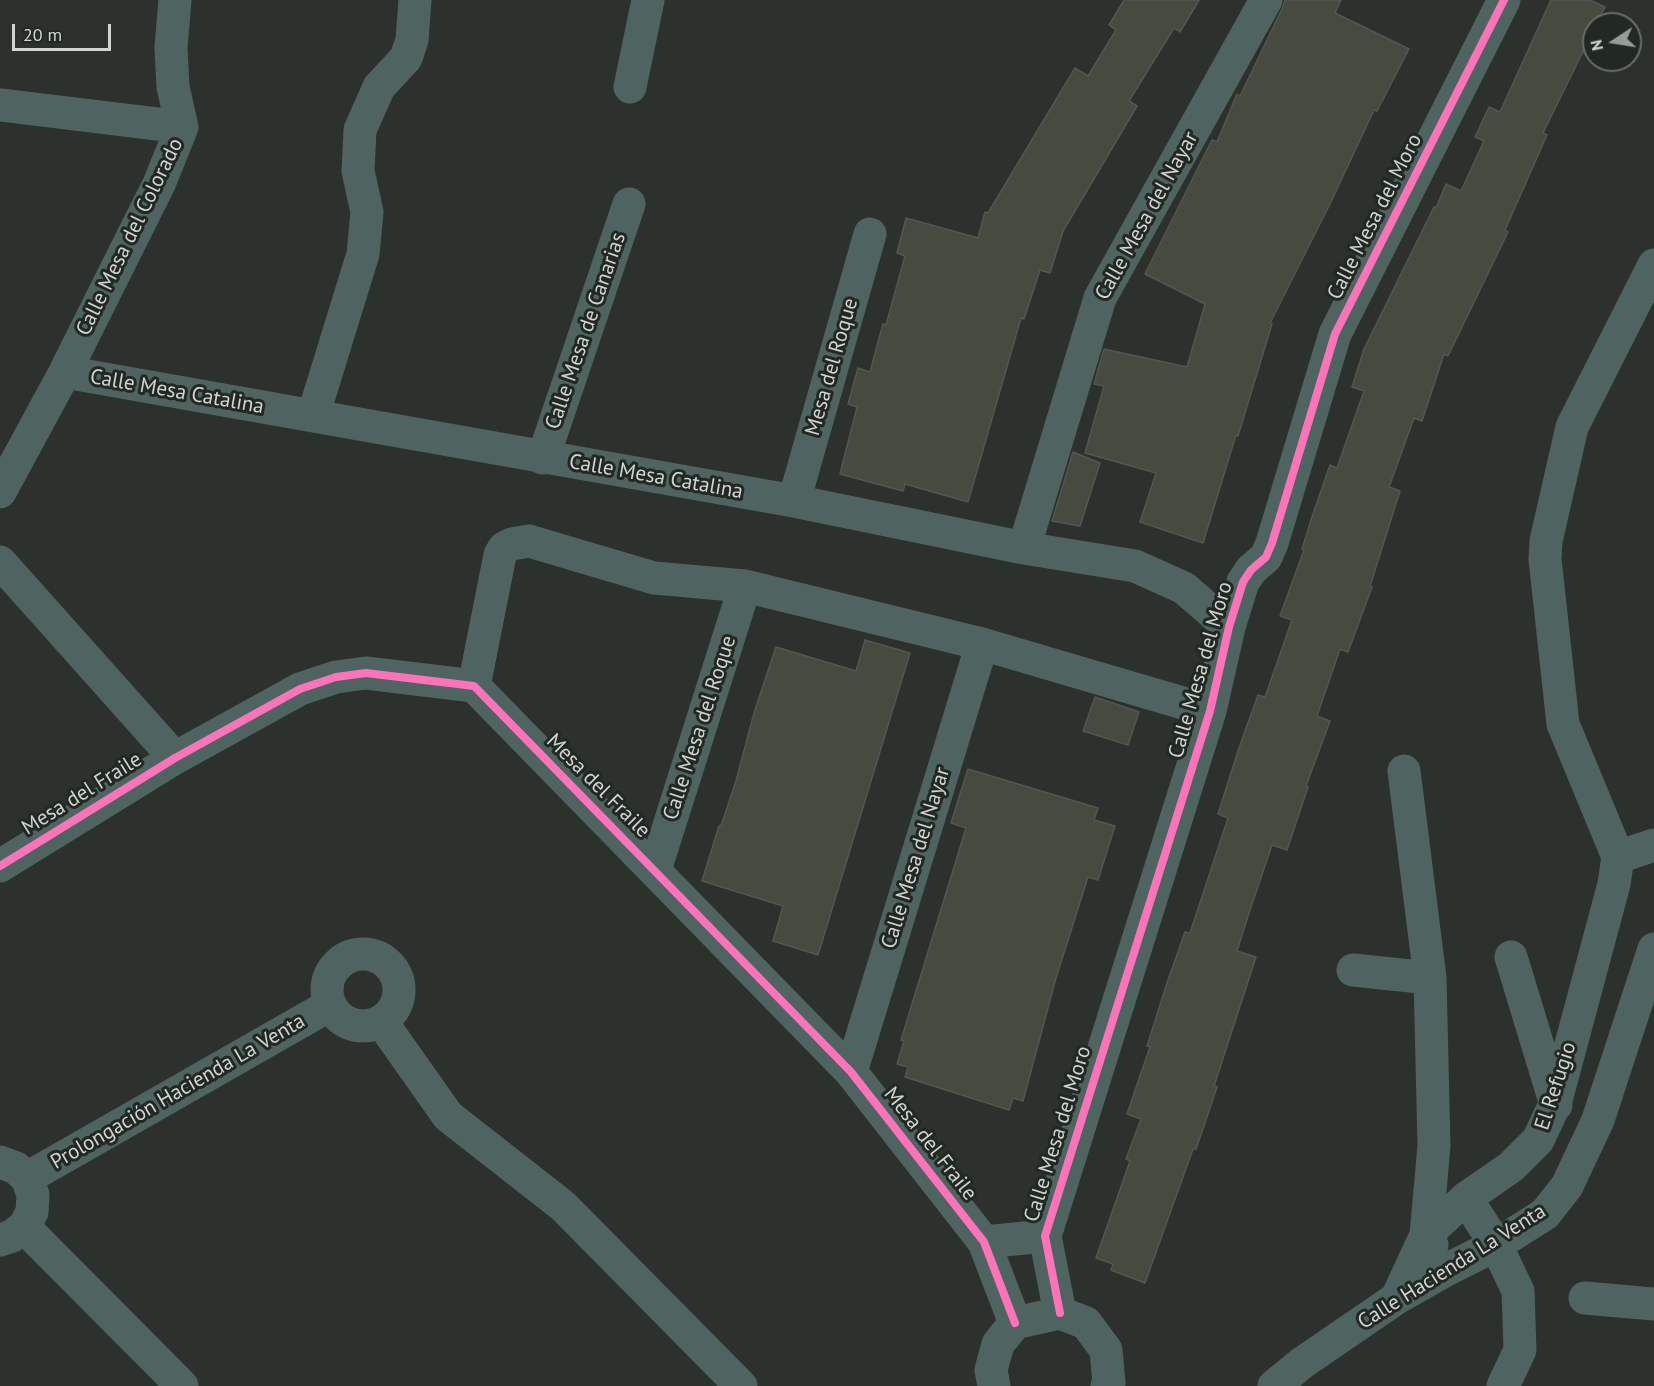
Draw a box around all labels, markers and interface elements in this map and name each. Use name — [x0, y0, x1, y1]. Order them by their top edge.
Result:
scale bar — [15, 12, 114, 50]
north arrow — [1582, 12, 1642, 72]
text: 20 m — [23, 23, 62, 46]
text: N — [1585, 38, 1607, 53]
street label: Calle Mesa del Nayar — [1090, 128, 1204, 304]
street label: Calle Mesa del Moro — [1322, 130, 1428, 304]
street label: Calle Mesa del Colorado — [71, 134, 189, 340]
street label: Calle Mesa de Canarias — [541, 229, 631, 433]
street label: Mesa del Roque — [800, 295, 864, 439]
street label: Calle Mesa Catalina — [88, 364, 266, 420]
street label: Calle Mesa Catalina — [567, 449, 745, 505]
street label: Calle Mesa del Moro — [1164, 579, 1238, 761]
street label: Calle Mesa del Roque — [658, 633, 742, 823]
street label: Mesa del Fraile — [541, 729, 655, 843]
street label: Mesa del Fraile — [17, 747, 147, 841]
street label: Calle Mesa del Nayar — [876, 764, 956, 952]
street label: Prolongación Hacienda La Venta — [46, 1009, 310, 1175]
street label: El Refugio — [1530, 1039, 1582, 1133]
street label: Calle Mesa del Moro — [1019, 1043, 1097, 1225]
street label: Mesa del Fraile — [878, 1082, 982, 1206]
street label: Calle Hacienda La Venta — [1353, 1199, 1551, 1335]

